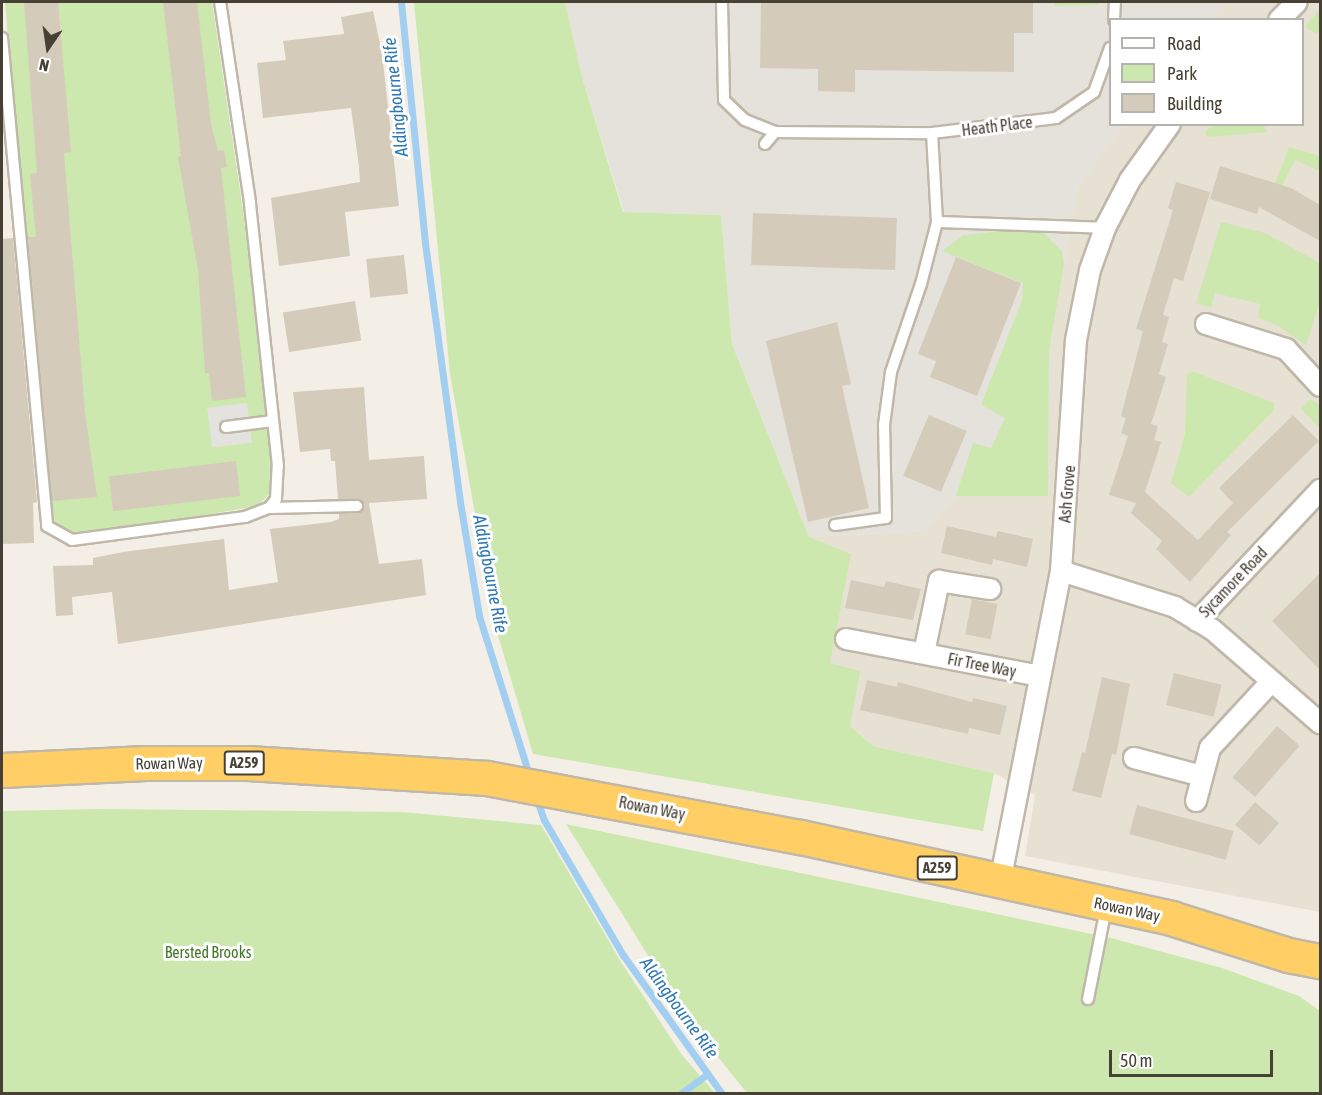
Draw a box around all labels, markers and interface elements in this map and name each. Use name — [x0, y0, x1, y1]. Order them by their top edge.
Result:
north arrow — [18, 18, 78, 78]
legend — [1109, 18, 1304, 126]
text: Road — [1167, 33, 1201, 54]
water label: Aldingbourne Rife — [379, 36, 413, 158]
text: N — [37, 56, 51, 75]
text: Park — [1167, 63, 1197, 84]
text: Building — [1167, 93, 1222, 114]
street label: Heath Place — [960, 112, 1034, 140]
street label: Ash Grove — [1055, 464, 1079, 524]
water label: Aldingbourne Rife — [468, 513, 512, 635]
street label: Sycamore Road — [1195, 543, 1271, 621]
street label: Fir Tree Way — [946, 649, 1018, 681]
road number: A259 — [223, 751, 265, 775]
street label: Rowan Way — [135, 753, 203, 773]
street label: Rowan Way — [617, 792, 687, 824]
road number: A259 — [916, 856, 958, 880]
street label: Rowan Way — [1092, 893, 1162, 925]
park label: Bersted Brooks — [165, 942, 251, 962]
water label: Aldingbourne Rife — [635, 953, 723, 1063]
scale bar — [1112, 1038, 1276, 1076]
text: 50 m — [1120, 1050, 1152, 1071]

